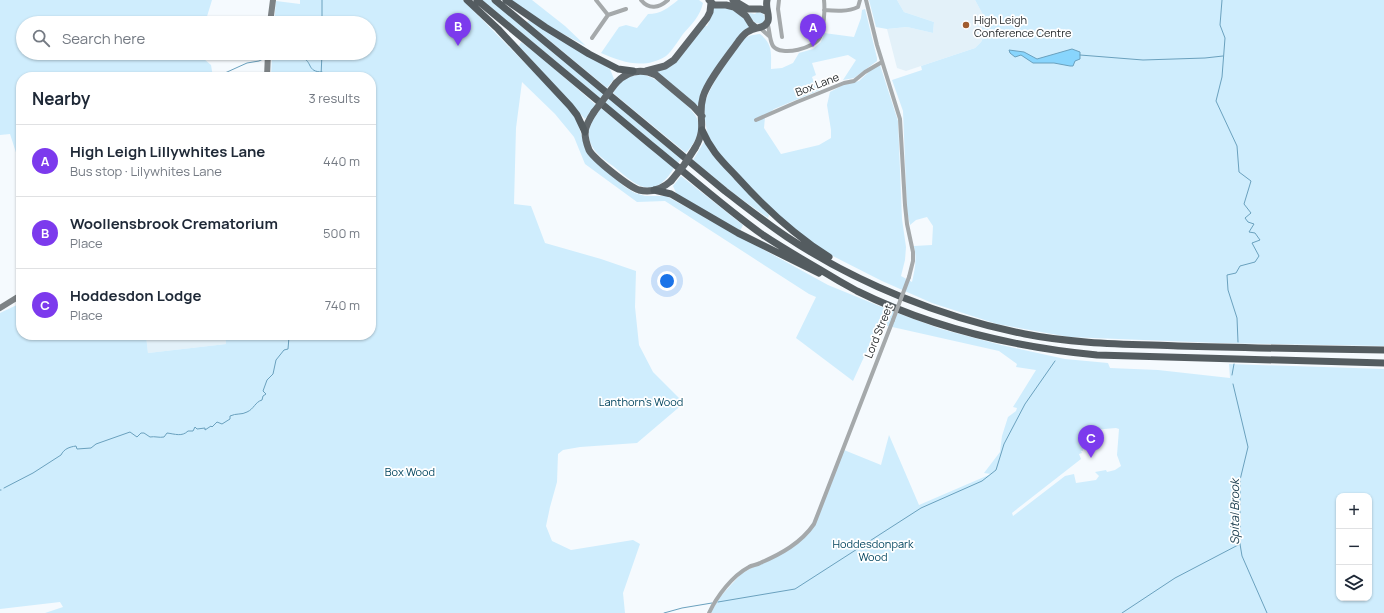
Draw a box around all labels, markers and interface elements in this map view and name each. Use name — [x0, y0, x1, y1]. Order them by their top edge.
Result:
place label: High Leigh Conference Centre — [974, 12, 1072, 40]
pin: B — [445, 13, 471, 46]
pin: A — [800, 14, 826, 47]
search box — [16, 16, 376, 60]
marker: High Leigh Conference Centre — [961, 20, 971, 30]
icon: search — [30, 27, 52, 49]
text: Search here — [62, 28, 145, 49]
street label: Box Lane — [793, 69, 842, 99]
text: Nearby — [32, 87, 90, 110]
text: 3 results — [308, 89, 360, 107]
text: High Leigh Lillywhites Lane — [70, 141, 265, 162]
text: A — [41, 152, 49, 170]
text: 440 m — [323, 152, 360, 170]
text: Bus stop · Lilywhites Lane — [70, 162, 222, 180]
text: Woollensbrook Crematorium — [70, 213, 278, 234]
text: B — [41, 224, 49, 242]
text: 500 m — [323, 224, 360, 242]
text: Place — [70, 234, 103, 252]
your location — [657, 271, 677, 291]
text: Hoddesdon Lodge — [70, 285, 201, 306]
text: C — [40, 296, 50, 314]
text: 740 m — [325, 296, 360, 314]
street label: Lord Street — [860, 302, 896, 360]
text: Place — [70, 306, 103, 324]
park label: Lanthorn's Wood — [599, 394, 683, 409]
pin: C — [1078, 425, 1104, 458]
park label: Box Wood — [385, 464, 435, 479]
water label: Spital Brook — [1226, 477, 1243, 545]
map controls — [1336, 493, 1372, 601]
button: + — [1336, 493, 1372, 529]
button: − — [1336, 529, 1372, 565]
park label: Hoddesdonpark Wood — [833, 536, 914, 564]
button: layers — [1336, 565, 1372, 601]

